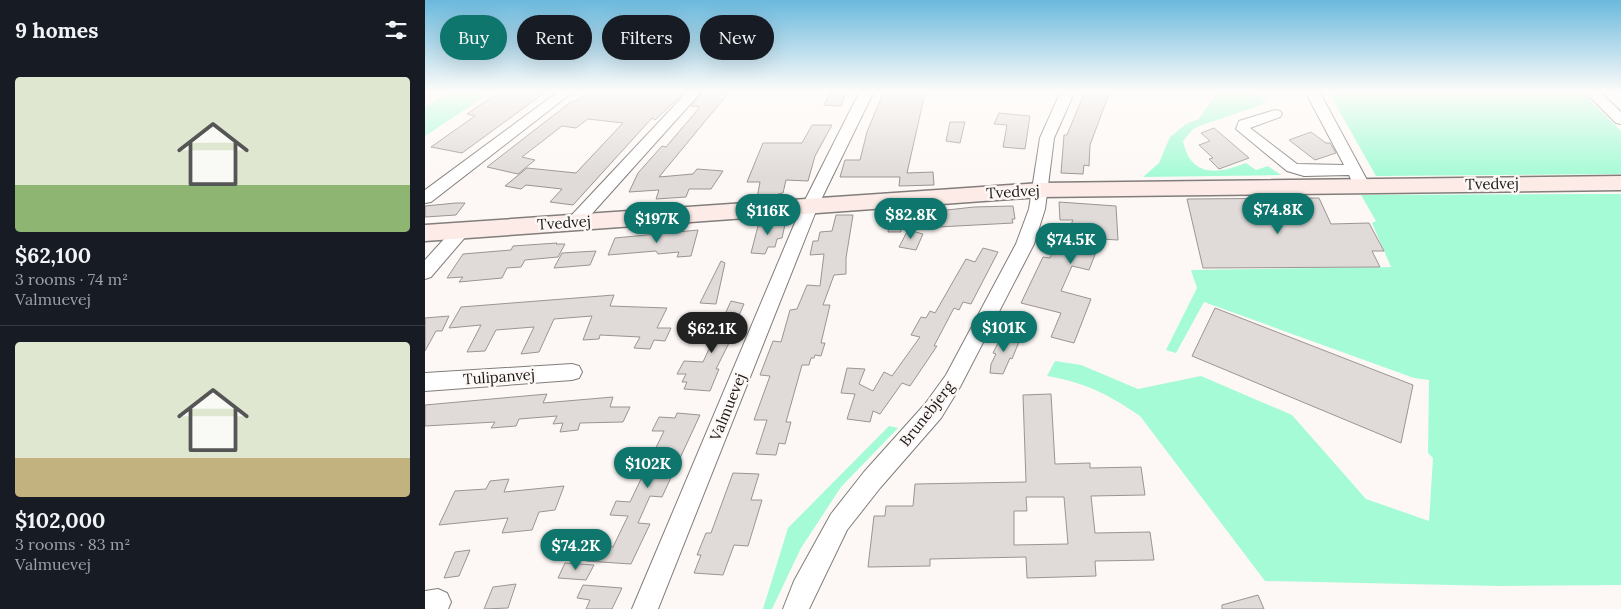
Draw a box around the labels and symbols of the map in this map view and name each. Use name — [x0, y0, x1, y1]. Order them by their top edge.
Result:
street label: Tvedvej — [1465, 174, 1519, 193]
street label: Tvedvej — [986, 181, 1040, 202]
pin: $74.8K — [1237, 192, 1319, 235]
pin: $116K — [733, 194, 803, 236]
pin: $82.8K — [870, 198, 952, 240]
pin: $197K — [622, 202, 692, 244]
street label: Tvedvej — [537, 211, 591, 234]
pin: $74.5K — [1030, 222, 1112, 265]
pin: $101K — [969, 310, 1039, 353]
pin: $62.1K — [671, 312, 753, 354]
street label: Tulipanvej — [463, 365, 535, 388]
street label: Valmuevej — [705, 370, 750, 444]
street label: Brunebjerg — [895, 377, 958, 450]
pin: $102K — [613, 446, 683, 489]
pin: $74.2K — [535, 528, 617, 571]

